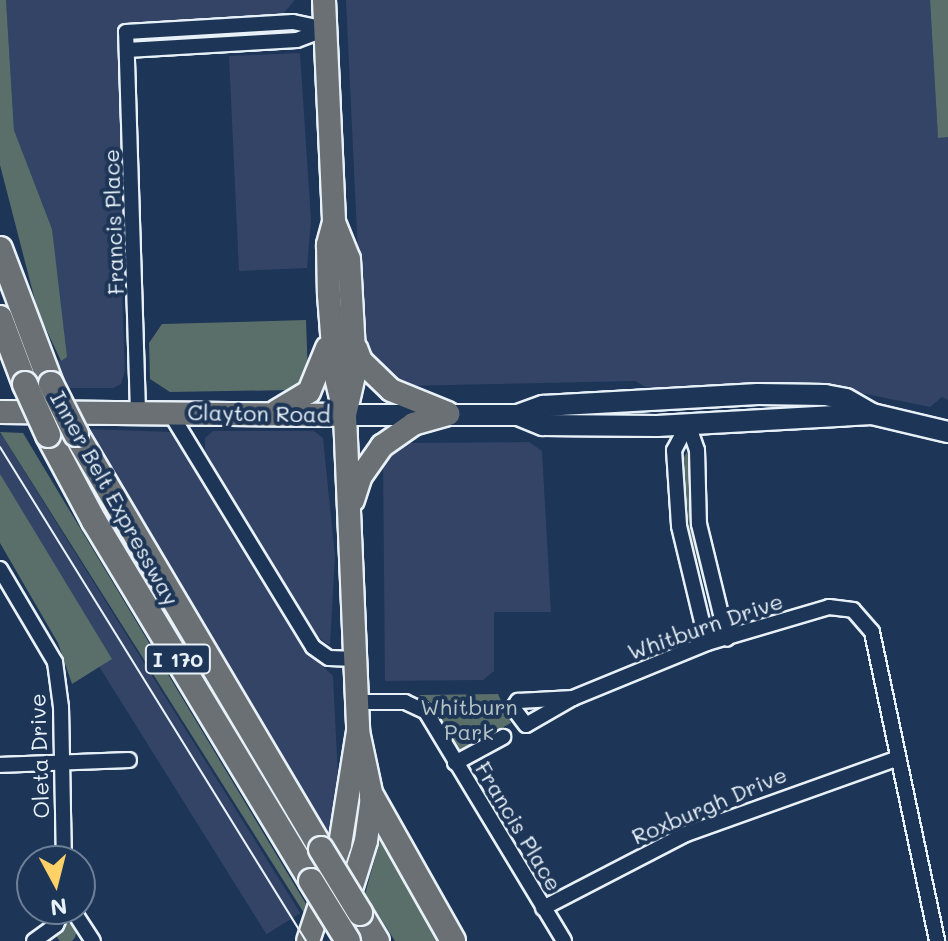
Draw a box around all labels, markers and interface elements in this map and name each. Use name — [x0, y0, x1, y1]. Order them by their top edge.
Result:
street label: Francis Place — [97, 149, 129, 295]
street label: Inner Belt Expressway — [45, 386, 185, 610]
street label: Clayton Road — [187, 399, 331, 427]
street label: Whitburn Drive — [624, 587, 786, 665]
road number: I 170 — [144, 643, 212, 675]
street label: Oleta Drive — [24, 693, 54, 819]
park label: Whitburn Park — [420, 693, 518, 744]
street label: Francis Place — [470, 757, 568, 895]
street label: Roxburgh Drive — [628, 760, 790, 850]
north arrow — [16, 845, 96, 925]
text: N — [49, 892, 69, 923]

